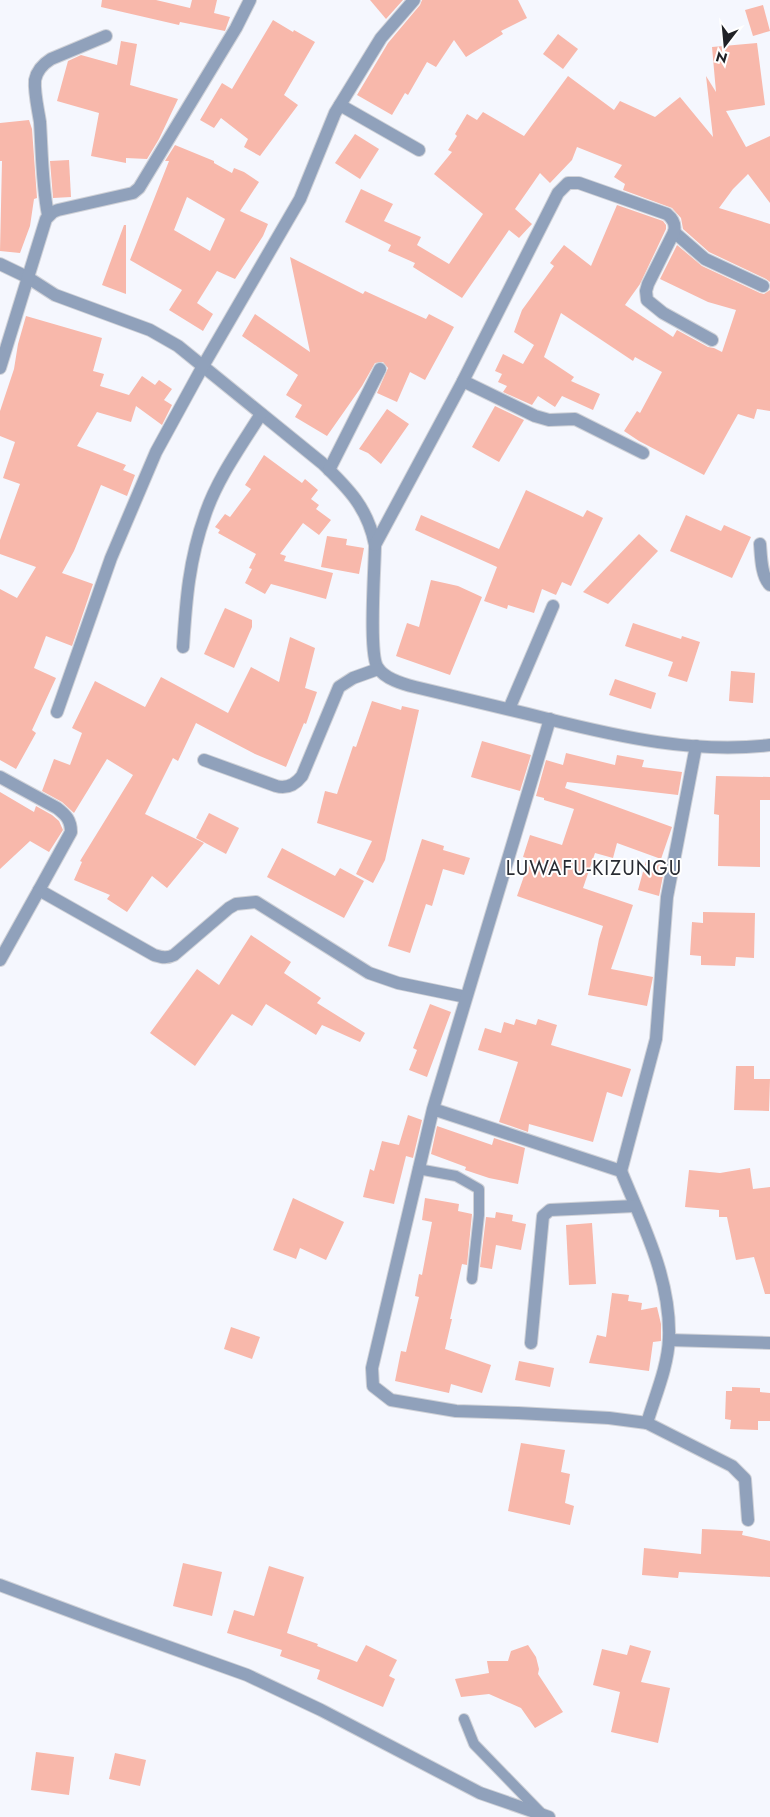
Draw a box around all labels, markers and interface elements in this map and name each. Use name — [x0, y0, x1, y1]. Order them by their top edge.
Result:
north arrow — [700, 20, 750, 70]
text: N — [713, 46, 730, 69]
district label: LUWAFU-KIZUNGU — [506, 854, 682, 883]

